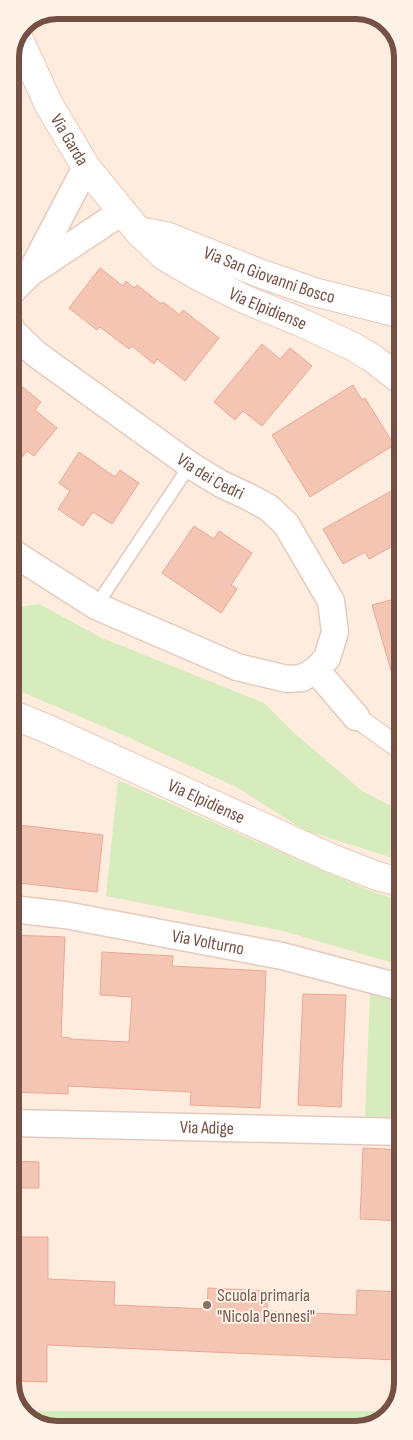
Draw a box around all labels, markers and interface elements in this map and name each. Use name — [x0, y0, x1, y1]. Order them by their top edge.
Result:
street label: Via Garda — [46, 110, 93, 170]
street label: Via San Giovanni Bosco — [200, 242, 337, 308]
street label: Via Elpidiense — [225, 283, 310, 335]
street label: Via dei Cedri — [173, 449, 247, 504]
street label: Via Elpidiense — [164, 775, 248, 828]
street label: Via Volturno — [170, 925, 246, 960]
street label: Via Adige — [180, 1117, 234, 1139]
place label: Scuola primaria "Nicola Pennesi" — [217, 1285, 315, 1327]
marker: Scuola primaria "Nicola Pennesi" — [201, 1299, 213, 1311]

